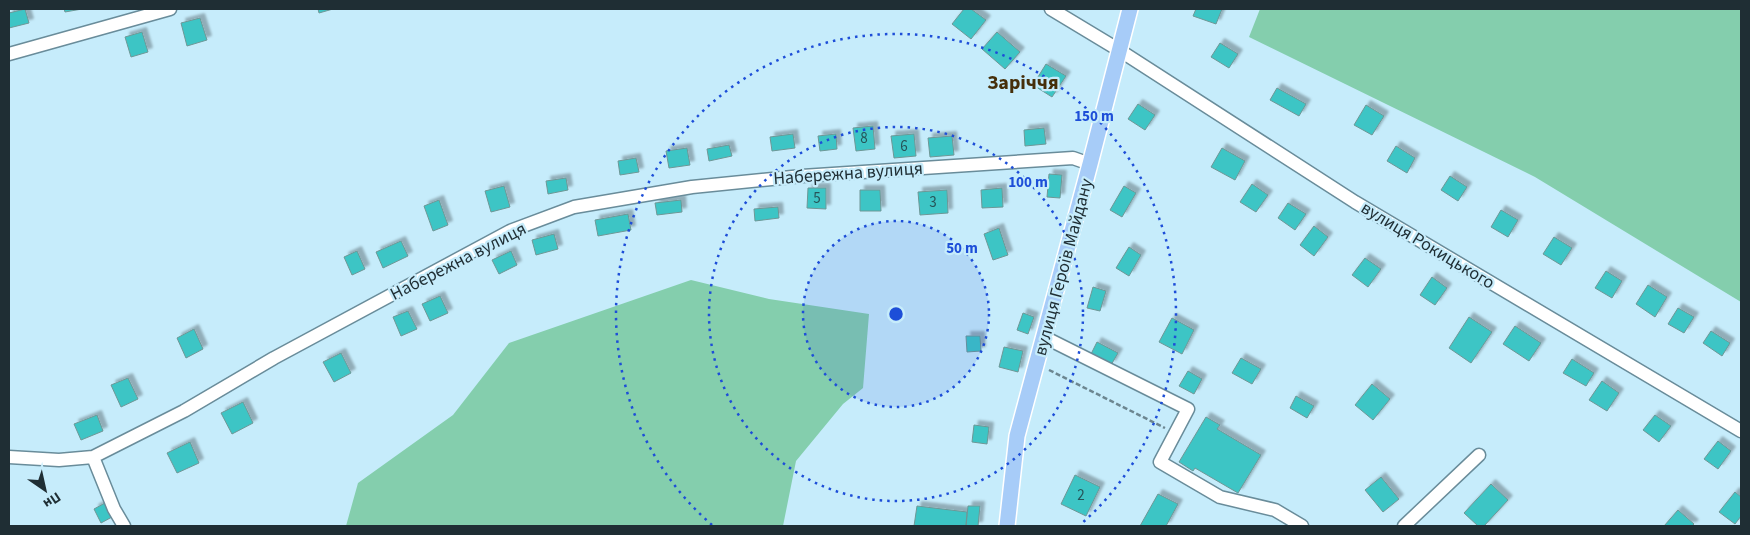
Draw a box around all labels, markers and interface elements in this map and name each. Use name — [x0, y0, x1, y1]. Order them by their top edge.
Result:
district label: Заріччя — [987, 69, 1059, 97]
text: 150 m — [1074, 106, 1114, 127]
house number: 8 — [860, 128, 868, 149]
house number: 6 — [900, 136, 908, 157]
street label: Набережна вулиця — [772, 156, 924, 191]
text: 100 m — [1008, 172, 1048, 193]
street label: вулиця Героїв Майдану — [1028, 175, 1099, 359]
house number: 5 — [813, 188, 821, 209]
house number: 3 — [929, 192, 937, 213]
street label: вулиця Рокицького — [1356, 196, 1499, 295]
street label: Набережна вулиця — [386, 216, 531, 307]
text: 50 m — [946, 238, 978, 259]
centre of rings — [887, 305, 905, 323]
north arrow — [20, 465, 70, 515]
house number: 2 — [1077, 485, 1085, 506]
text: Пн — [39, 487, 65, 513]

